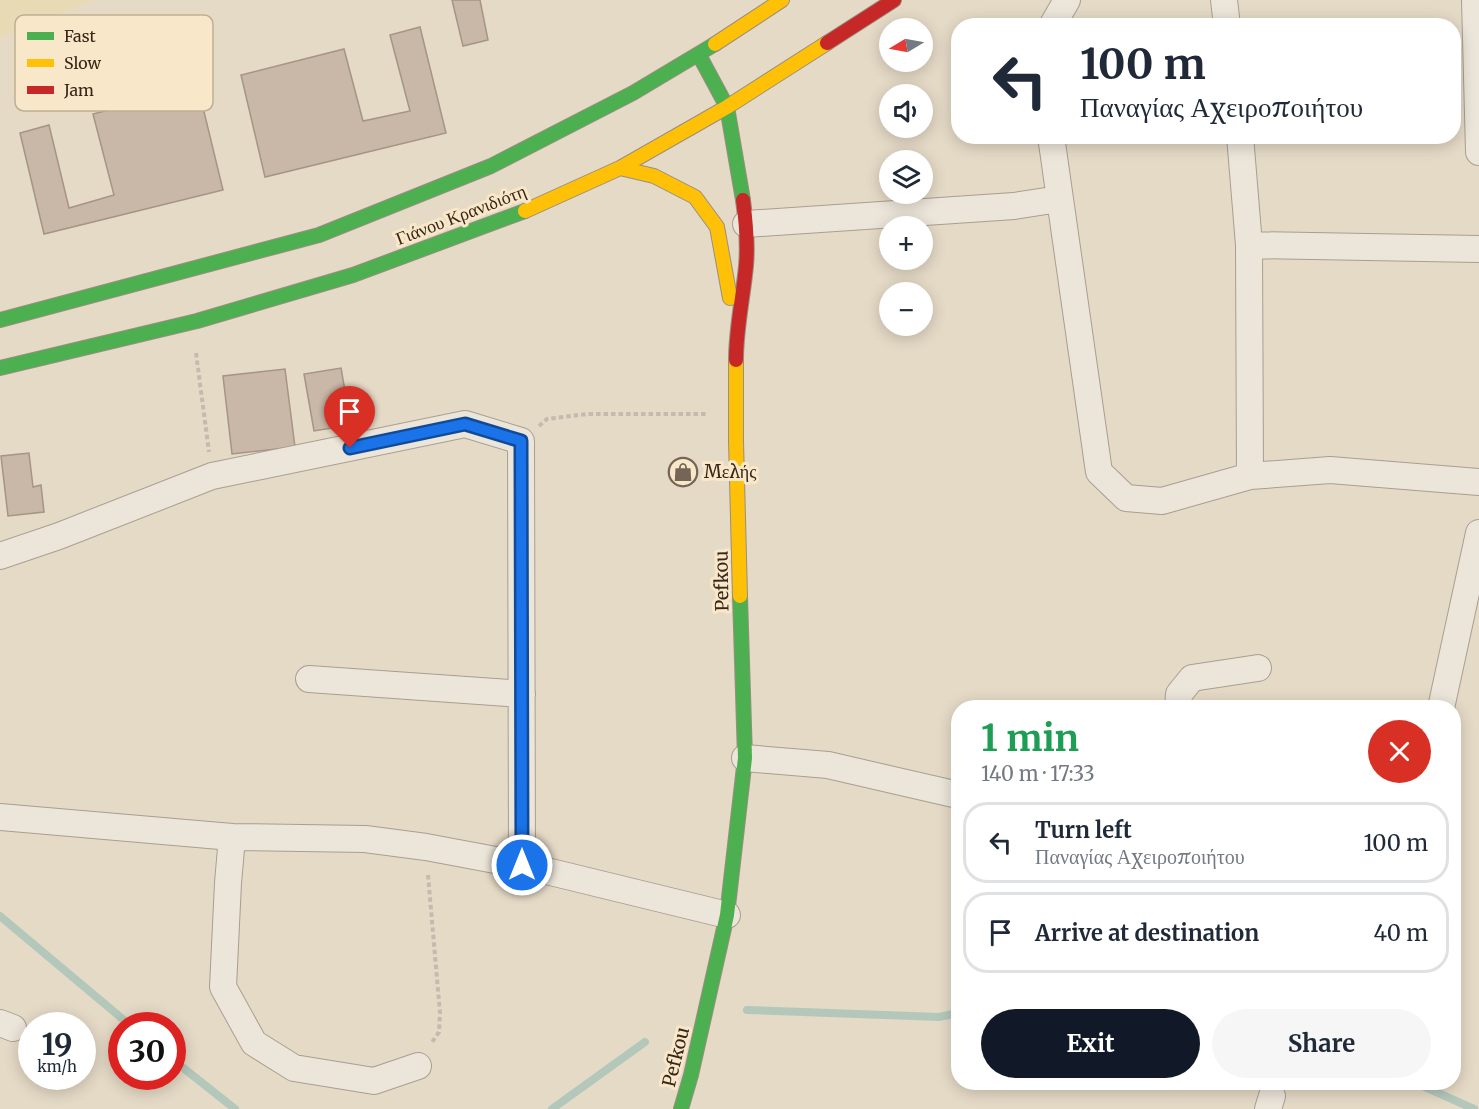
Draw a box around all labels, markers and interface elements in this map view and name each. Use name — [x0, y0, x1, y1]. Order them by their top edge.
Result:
legend — [15, 15, 213, 111]
north arrow — [879, 18, 933, 72]
map controls — [879, 18, 933, 336]
text: Fast — [64, 26, 97, 46]
text: 100 m — [1080, 38, 1206, 90]
icon: left — [981, 42, 1059, 120]
text: Slow — [64, 53, 102, 73]
text: Jam — [63, 80, 94, 100]
button: sound — [879, 84, 933, 138]
text: Παναγίας Αχειροποιήτου — [1080, 90, 1363, 124]
button: layers — [879, 150, 933, 204]
street label: Γιάνου Κρανιδιότη — [392, 179, 529, 250]
button: + — [879, 216, 933, 270]
button: − — [879, 282, 933, 336]
pin — [324, 386, 375, 448]
icon: arrive — [333, 395, 366, 428]
shop icon: Μελής — [667, 456, 699, 488]
place label: Μελής — [704, 460, 756, 483]
street label: Pefkou — [709, 550, 734, 612]
text: 1 min — [981, 716, 1079, 761]
button: close — [1368, 720, 1431, 783]
text: 140 m · 17:33 — [981, 761, 1095, 786]
text: Turn left — [1035, 816, 1132, 844]
icon: left — [984, 826, 1017, 859]
text: 100 m — [1363, 829, 1428, 857]
position arrow — [490, 833, 554, 897]
text: Παναγίας Αχειροποιήτου — [1035, 844, 1245, 869]
icon: arrive — [984, 916, 1017, 949]
text: Arrive at destination — [1035, 919, 1259, 947]
text: 40 m — [1373, 919, 1428, 947]
button: Exit — [981, 1009, 1200, 1078]
button: Share — [1212, 1009, 1431, 1078]
speed limit sign: 30 — [108, 1012, 186, 1090]
text: 19 — [41, 1025, 73, 1063]
street label: Pefkou — [657, 1025, 694, 1089]
text: km/h — [37, 1057, 77, 1076]

